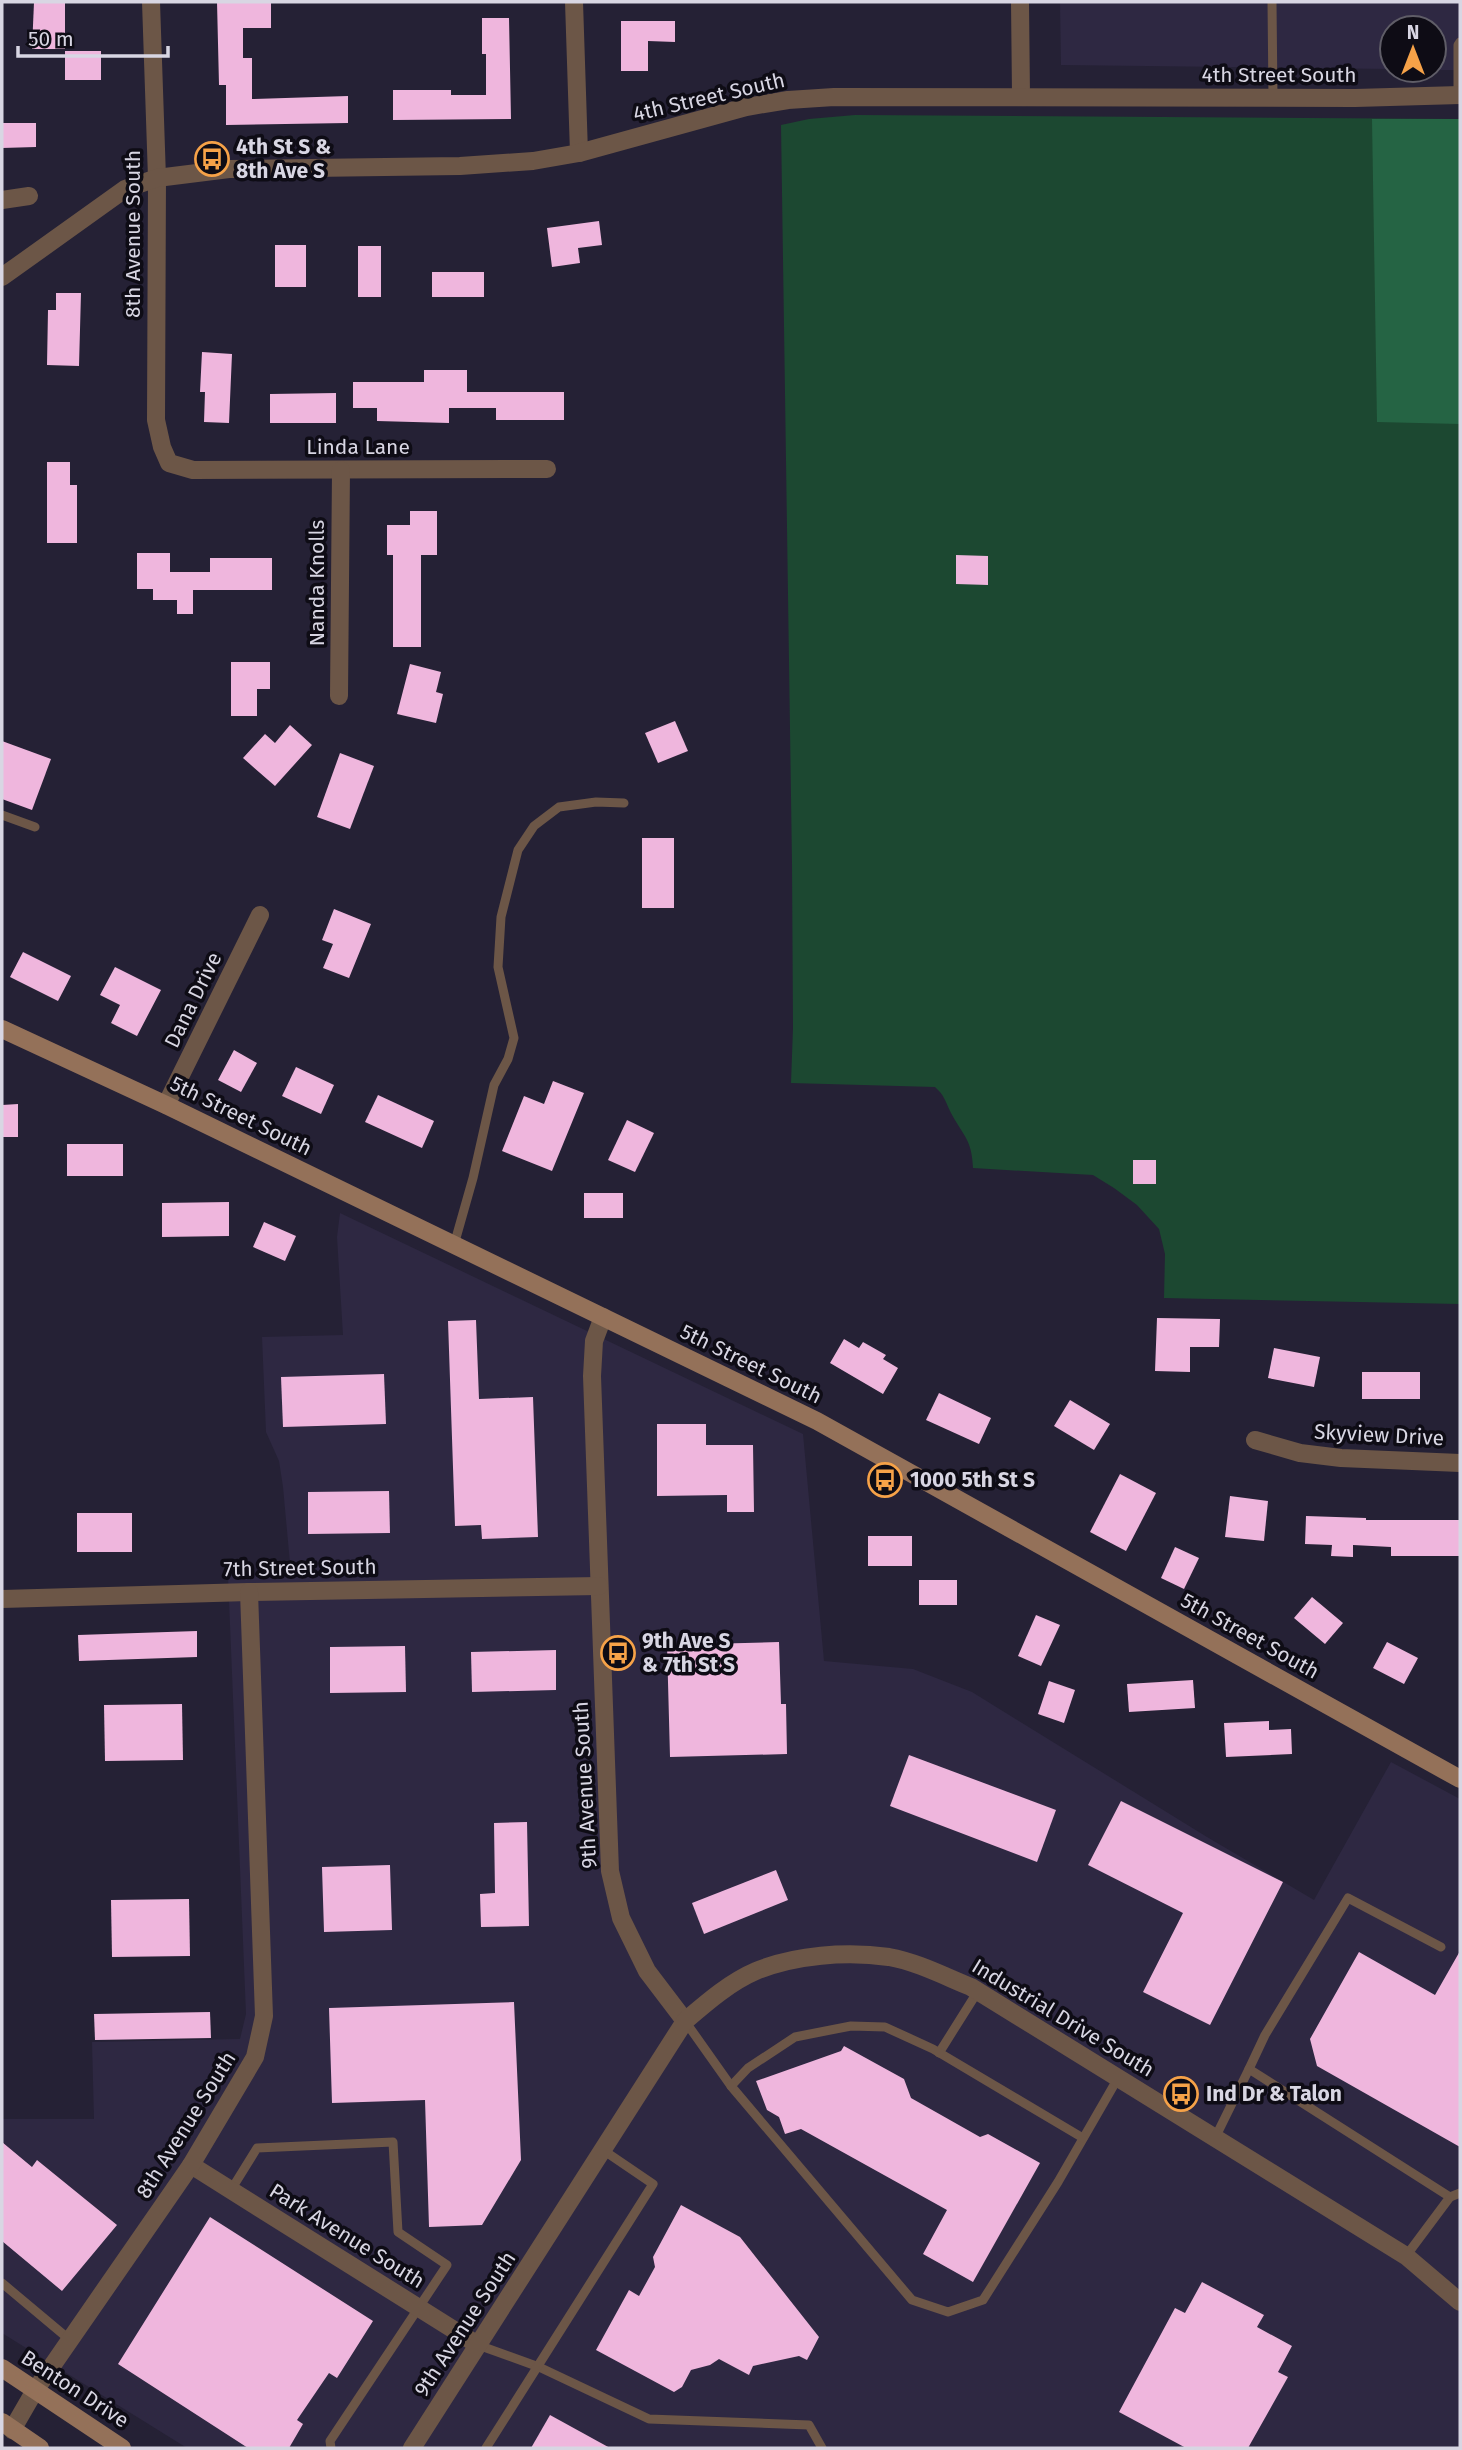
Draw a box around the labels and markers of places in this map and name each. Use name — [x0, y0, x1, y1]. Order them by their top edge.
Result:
place label: 4th St S & 8th Ave S — [236, 134, 331, 184]
bus stop icon: 4th St S & 8th Ave S — [193, 140, 231, 178]
bus stop icon: 1000 5th St S — [866, 1461, 904, 1499]
place label: 1000 5th St S — [910, 1467, 1035, 1493]
place label: 9th Ave S & 7th St S — [642, 1628, 735, 1678]
bus stop icon: 9th Ave S & 7th St S — [599, 1634, 637, 1672]
bus stop icon: Ind Dr & Talon — [1162, 2075, 1200, 2113]
place label: Ind Dr & Talon — [1206, 2081, 1342, 2107]

